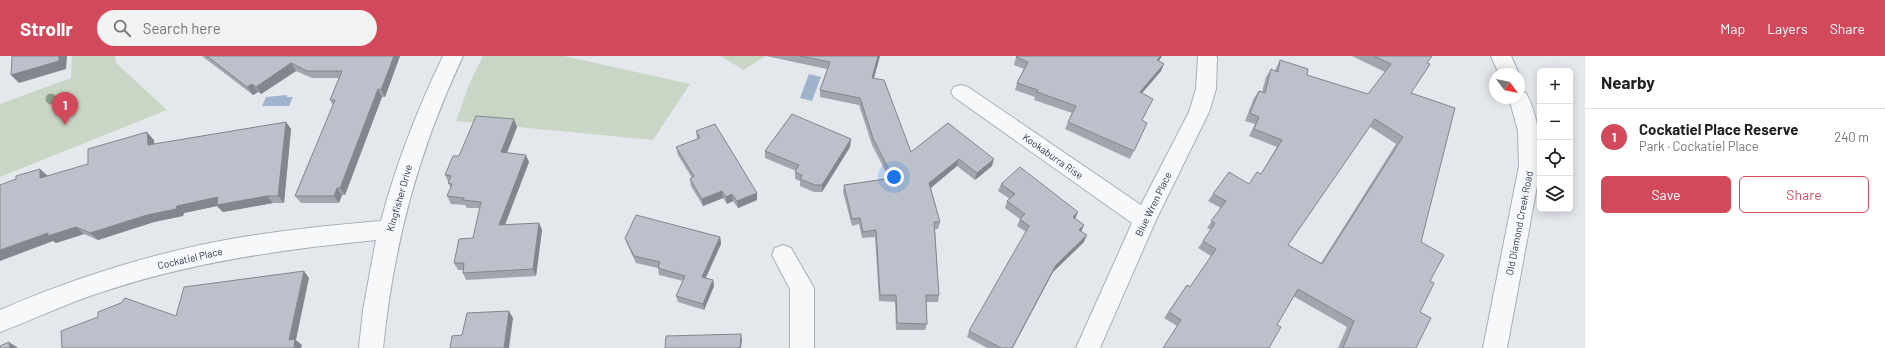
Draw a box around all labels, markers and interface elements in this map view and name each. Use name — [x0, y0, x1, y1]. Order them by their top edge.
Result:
search box — [97, 10, 377, 46]
text: Strollr — [20, 17, 73, 40]
icon: search — [111, 17, 133, 39]
text: Search here — [143, 19, 221, 37]
text: Map — [1720, 20, 1745, 37]
text: Layers — [1767, 20, 1808, 37]
text: Share — [1830, 20, 1865, 37]
north arrow — [1489, 68, 1525, 104]
map controls — [1537, 68, 1573, 212]
button: + — [1537, 68, 1573, 104]
text: Nearby — [1601, 72, 1655, 92]
pin: 1 — [52, 92, 78, 125]
button: − — [1537, 104, 1573, 140]
text: Cockatiel Place Reserve — [1639, 120, 1798, 138]
text: 1 — [1612, 129, 1616, 145]
text: 240 m — [1834, 129, 1869, 145]
street label: Kookaburra Rise — [1021, 131, 1085, 181]
text: Park · Cockatiel Place — [1639, 138, 1759, 154]
button: locate — [1537, 140, 1573, 176]
street label: Kingfisher Drive — [384, 163, 414, 233]
your location — [884, 167, 904, 187]
street label: Blue Wren Place — [1132, 170, 1174, 238]
street label: Old Diamond Creek Road — [1503, 170, 1535, 276]
button: layers — [1537, 176, 1573, 212]
button: Save — [1601, 176, 1731, 213]
button: Share — [1739, 176, 1869, 213]
street label: Cockatiel Place — [156, 245, 224, 271]

